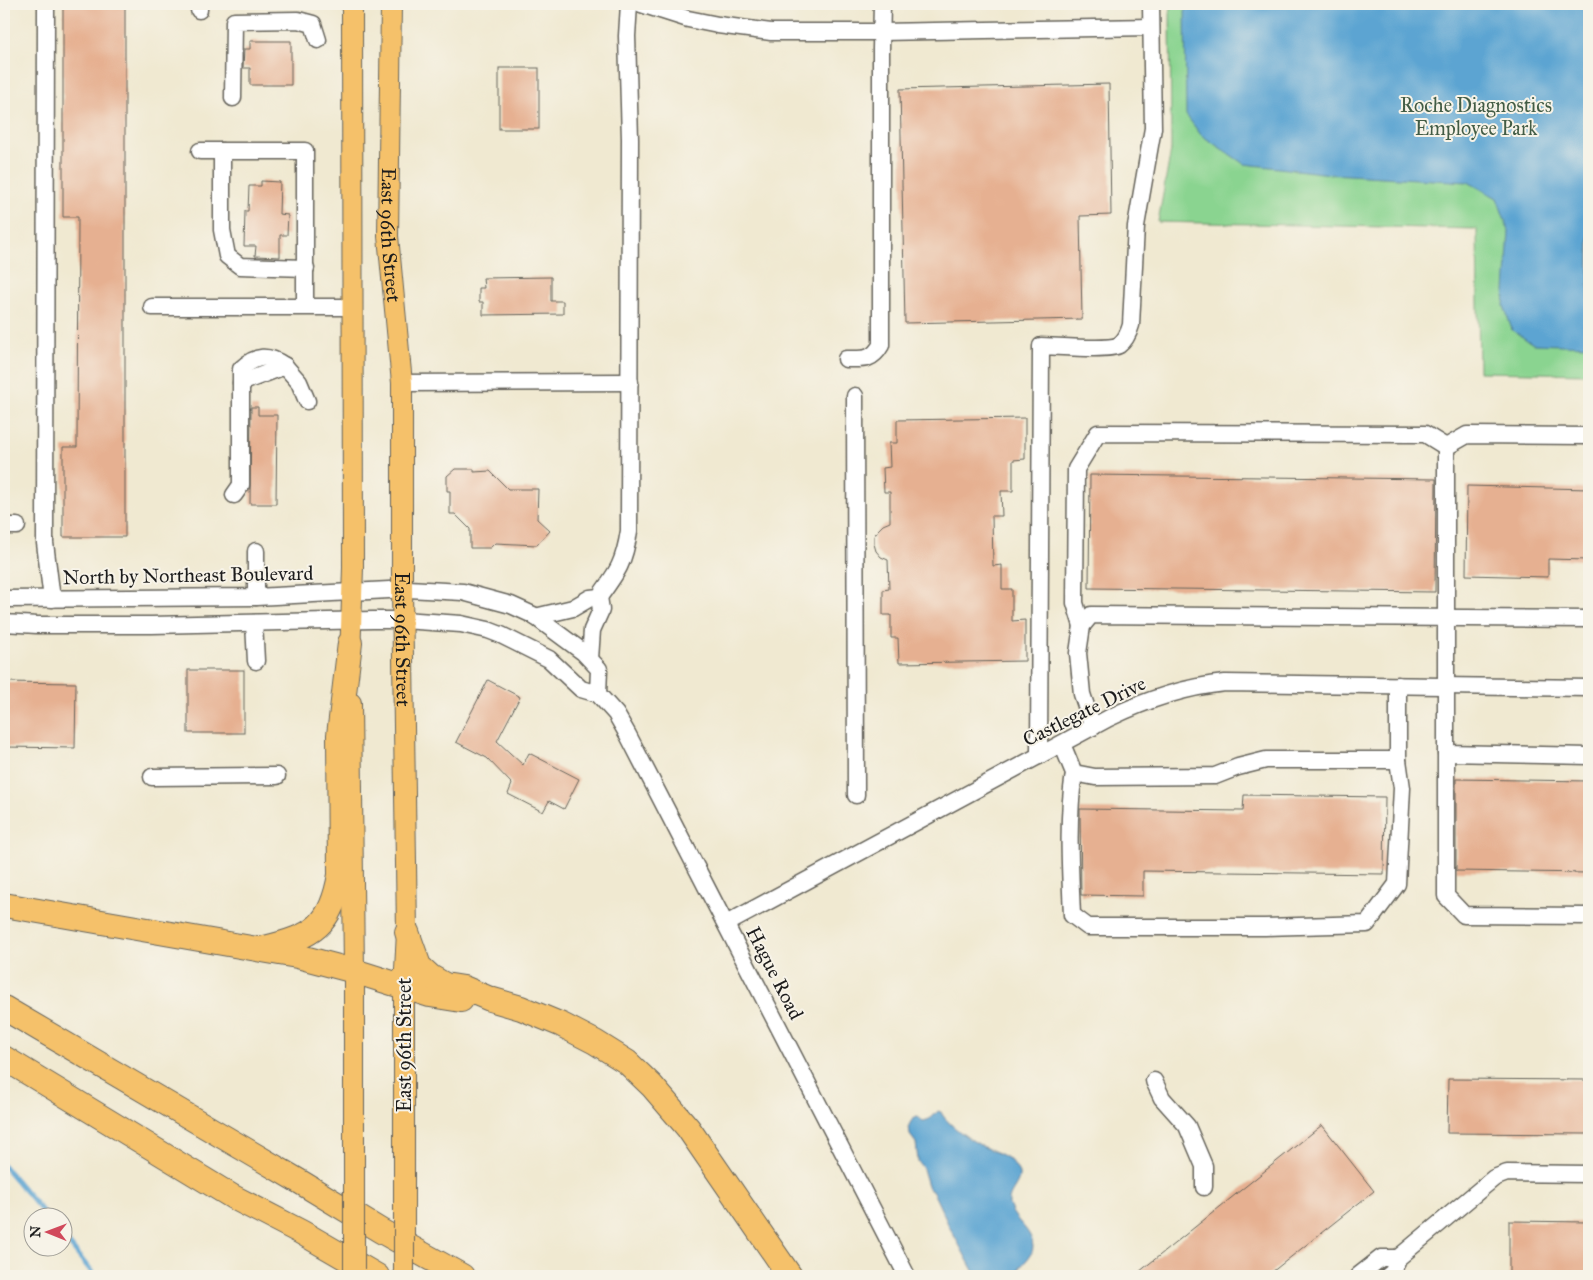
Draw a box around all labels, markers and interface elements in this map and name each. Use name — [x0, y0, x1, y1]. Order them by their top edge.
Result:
park label: Roche Diagnostics Employee Park — [1400, 93, 1552, 140]
street label: East 96th Street — [376, 167, 406, 303]
street label: North by Northeast Boulevard — [62, 561, 314, 589]
street label: East 96th Street — [390, 572, 416, 707]
street label: Castlegate Drive — [1019, 671, 1150, 752]
street label: Hague Road — [740, 922, 809, 1024]
street label: East 96th Street — [392, 978, 416, 1112]
north arrow — [22, 1208, 72, 1258]
text: N — [27, 1226, 44, 1238]

